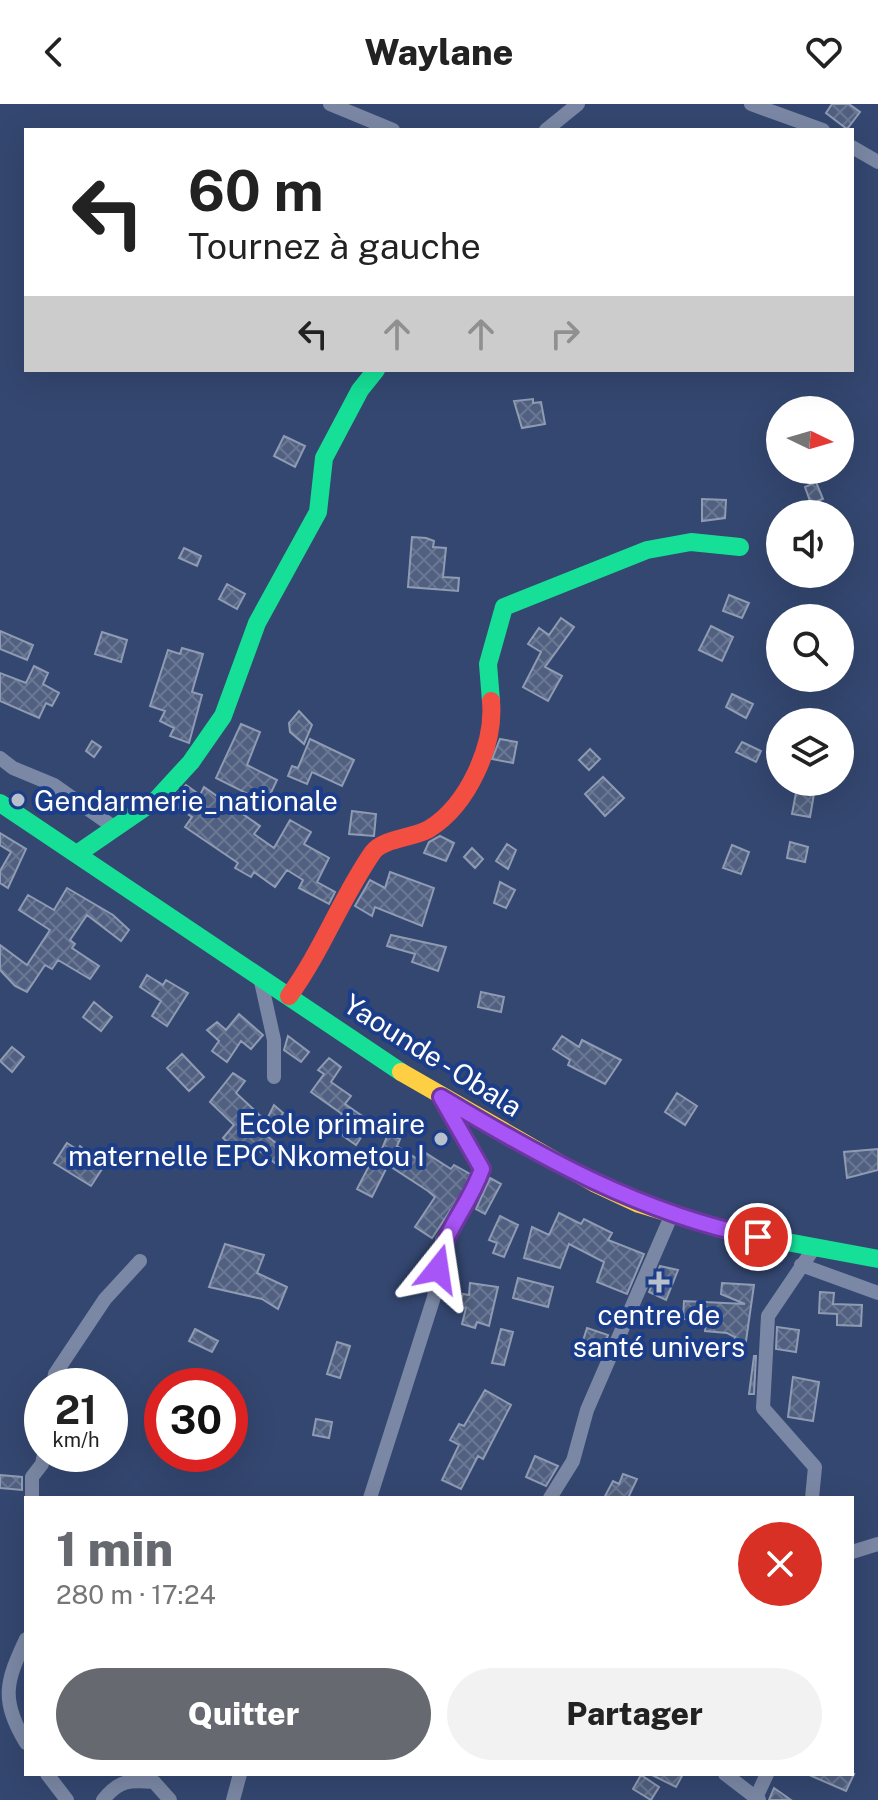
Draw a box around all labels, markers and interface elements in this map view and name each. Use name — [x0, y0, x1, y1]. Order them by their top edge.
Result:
icon: back — [32, 30, 76, 74]
icon: heart — [802, 30, 846, 74]
text: Waylane — [365, 31, 513, 73]
text: 60 m — [188, 158, 324, 224]
icon: left — [56, 160, 160, 264]
text: Tournez à gauche — [188, 225, 481, 267]
icon: left — [291, 312, 335, 356]
icon: ahead — [375, 312, 419, 356]
icon: ahead — [459, 312, 503, 356]
icon: right — [543, 312, 587, 356]
north arrow — [766, 396, 854, 484]
map controls — [766, 396, 854, 796]
button: sound — [766, 500, 854, 588]
button: search — [766, 604, 854, 692]
button: layers — [766, 708, 854, 796]
place label: Gendarmerie_nationale — [34, 784, 338, 817]
marker: Gendarmerie_nationale — [9, 791, 27, 809]
street label: Yaounde - Obala — [338, 987, 528, 1123]
place label: Ecole primaire maternelle EPC Nkometou I — [68, 1107, 425, 1172]
marker: Ecole primaire maternelle EPC Nkometou I — [432, 1130, 450, 1148]
pin — [724, 1203, 792, 1271]
icon: arrive — [736, 1215, 780, 1259]
position arrow — [396, 1227, 480, 1311]
marker: centre de santé univers — [648, 1271, 670, 1293]
place label: centre de santé univers — [573, 1298, 745, 1363]
speed limit sign: 30 — [144, 1368, 248, 1472]
text: 21 — [55, 1386, 97, 1433]
text: km/h — [52, 1428, 100, 1452]
text: 1 min — [56, 1520, 173, 1577]
button: close — [738, 1522, 822, 1606]
text: 280 m · 17:24 — [56, 1579, 216, 1610]
button: Quitter — [56, 1668, 431, 1760]
button: Partager — [447, 1668, 822, 1760]

